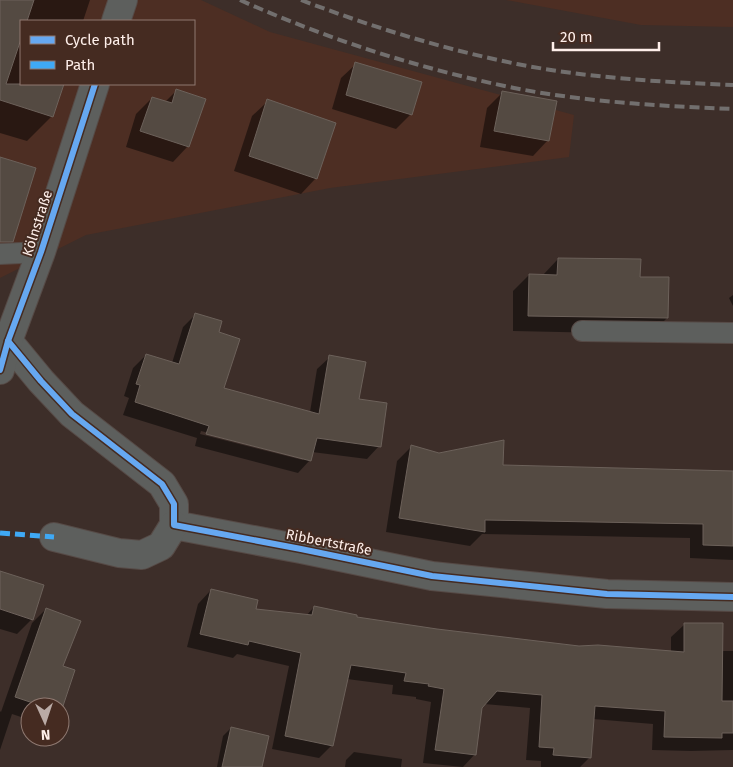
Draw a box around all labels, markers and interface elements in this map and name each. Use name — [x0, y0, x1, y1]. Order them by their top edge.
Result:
legend — [20, 20, 195, 85]
scale bar — [553, 20, 659, 52]
text: 20 m — [560, 28, 593, 46]
text: Cycle path — [65, 31, 135, 49]
text: Path — [65, 56, 95, 74]
street label: Kölnstraße — [19, 188, 56, 258]
street label: Ribbertstraße — [284, 526, 373, 559]
north arrow — [20, 697, 70, 747]
text: N — [41, 726, 51, 743]

